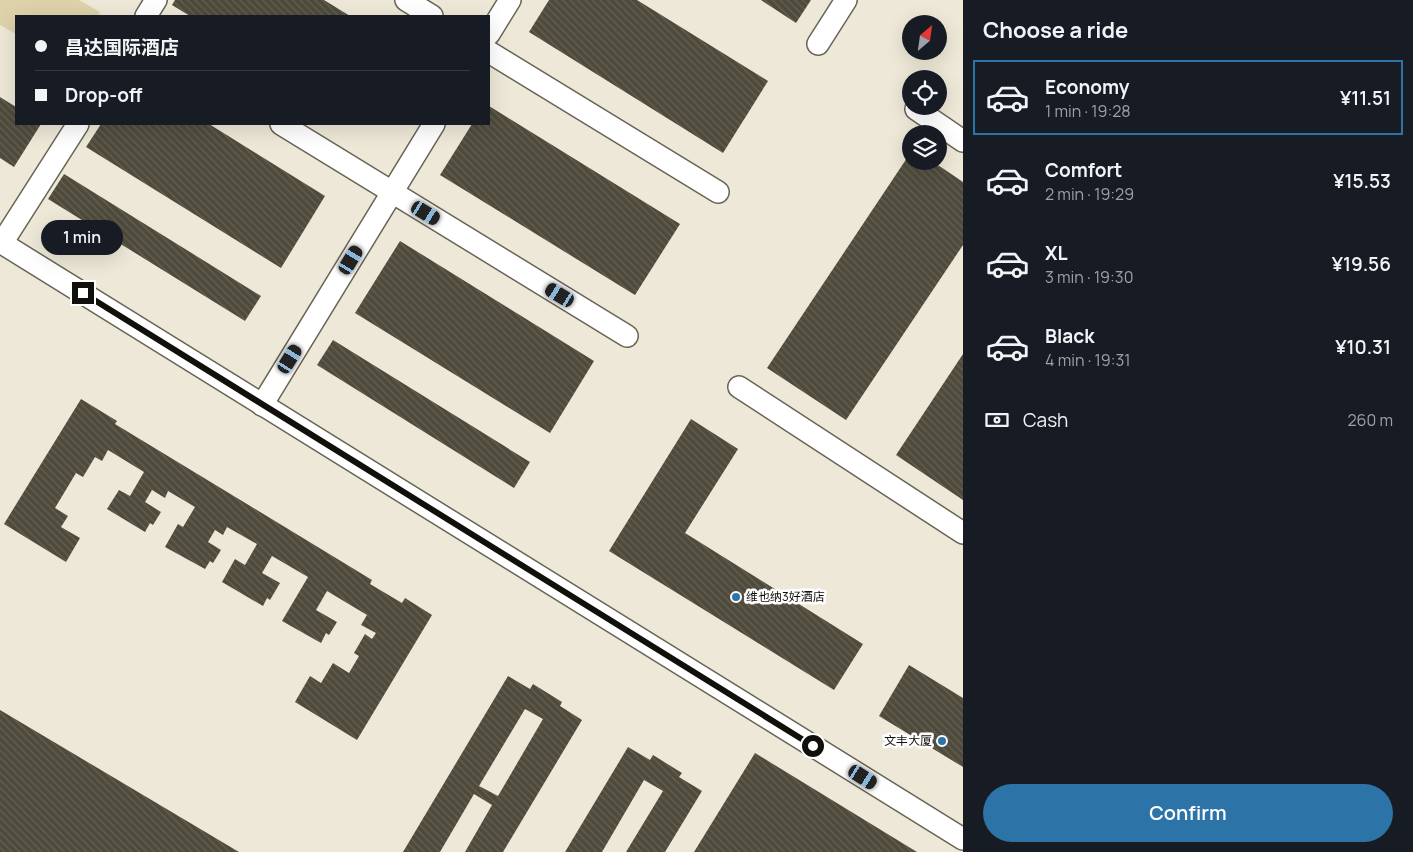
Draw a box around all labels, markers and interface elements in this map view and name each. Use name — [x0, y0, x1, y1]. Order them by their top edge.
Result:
north arrow — [902, 15, 948, 60]
map controls — [902, 15, 947, 170]
text: Choose a ride — [983, 15, 1128, 45]
text: 昌达国际酒店 — [65, 34, 179, 60]
button: locate — [902, 70, 947, 115]
text: Economy — [1045, 74, 1129, 100]
icon: car — [985, 75, 1030, 120]
text: Drop-off — [65, 82, 142, 108]
text: ¥11.51 — [1340, 85, 1391, 111]
text: 1 min · 19:28 — [1045, 100, 1131, 122]
button: layers — [902, 125, 947, 170]
text: Comfort — [1045, 157, 1122, 183]
icon: car — [985, 158, 1030, 203]
text: ¥15.53 — [1333, 168, 1391, 194]
text: 2 min · 19:29 — [1045, 183, 1134, 205]
car — [409, 199, 442, 227]
callout: 1 min — [42, 220, 124, 256]
text: 1 min — [63, 226, 101, 248]
text: XL — [1045, 240, 1068, 266]
icon: car — [985, 241, 1030, 286]
car — [336, 243, 365, 277]
text: ¥19.56 — [1332, 251, 1391, 277]
text: 3 min · 19:30 — [1045, 266, 1133, 288]
car — [543, 281, 576, 309]
route end — [72, 282, 94, 304]
text: Black — [1045, 323, 1094, 349]
icon: car — [985, 324, 1030, 369]
text: ¥10.31 — [1335, 334, 1391, 360]
car — [275, 342, 304, 376]
text: 4 min · 19:31 — [1045, 349, 1131, 371]
icon: cash — [983, 406, 1011, 434]
text: Cash — [1023, 407, 1068, 433]
text: 260 m — [1347, 409, 1393, 431]
place label: 维也纳3好酒店 — [746, 588, 825, 605]
marker: 维也纳3好酒店 — [730, 591, 742, 603]
place label: 文丰大厦 — [884, 732, 932, 749]
route start — [802, 735, 824, 757]
marker: 文丰大厦 — [936, 735, 948, 747]
car — [846, 763, 879, 791]
button: Confirm — [983, 784, 1393, 842]

